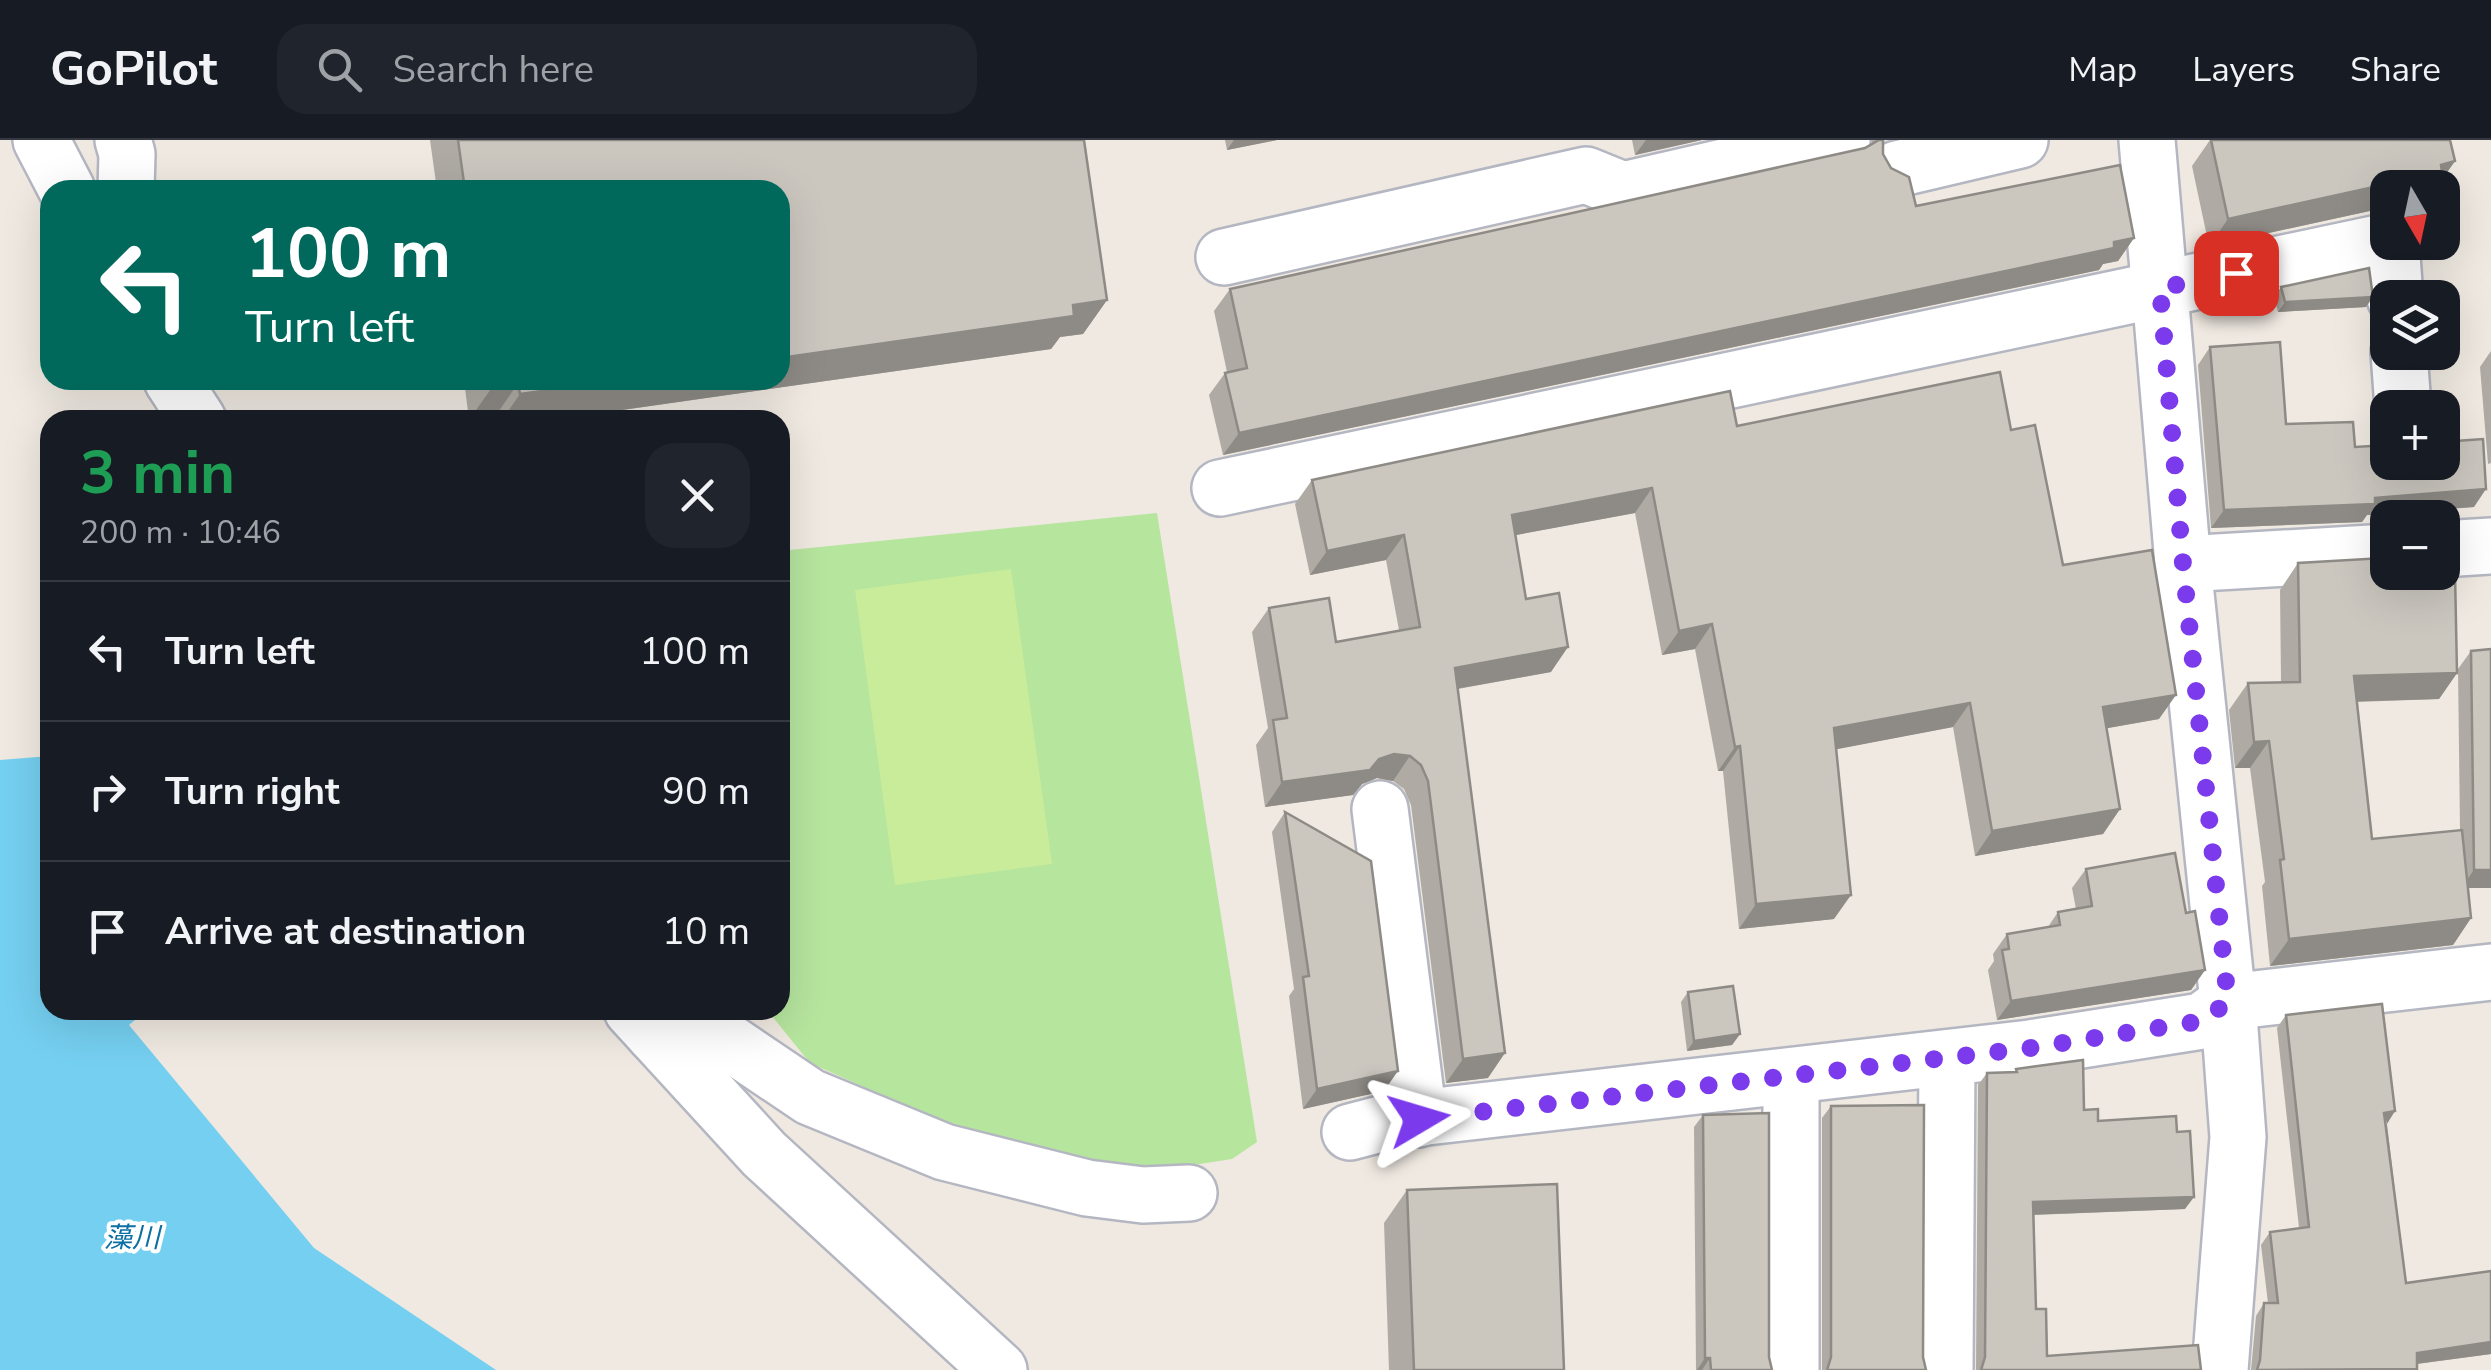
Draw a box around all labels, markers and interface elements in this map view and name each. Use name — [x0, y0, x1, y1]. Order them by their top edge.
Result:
search box — [277, 24, 977, 114]
text: GoPilot — [50, 36, 217, 102]
icon: search — [312, 42, 367, 97]
text: Search here — [392, 44, 594, 95]
text: Map — [2068, 46, 2137, 93]
text: Layers — [2192, 46, 2295, 93]
text: Share — [2350, 46, 2441, 93]
north arrow — [2370, 170, 2460, 260]
map controls — [2370, 170, 2460, 590]
text: 100 m — [245, 206, 451, 302]
icon: left — [80, 220, 210, 350]
pin — [2194, 231, 2279, 316]
icon: arrive — [2209, 246, 2264, 301]
button: layers — [2370, 280, 2460, 370]
text: Turn left — [245, 297, 414, 358]
button: + — [2370, 390, 2460, 480]
text: 3 min — [80, 432, 235, 514]
button: close — [645, 443, 750, 548]
button: − — [2370, 500, 2460, 590]
text: 200 m · 10:46 — [80, 511, 281, 554]
icon: left — [80, 624, 135, 679]
text: Turn left — [165, 626, 315, 677]
text: 100 m — [639, 626, 750, 677]
icon: right — [80, 764, 135, 819]
text: Turn right — [165, 766, 340, 817]
text: 90 m — [662, 766, 750, 817]
icon: arrive — [80, 904, 135, 959]
text: Arrive at destination — [165, 906, 526, 957]
text: 10 m — [662, 906, 750, 957]
position arrow — [1367, 1067, 1471, 1171]
water label: 藻川 — [104, 1219, 163, 1257]

